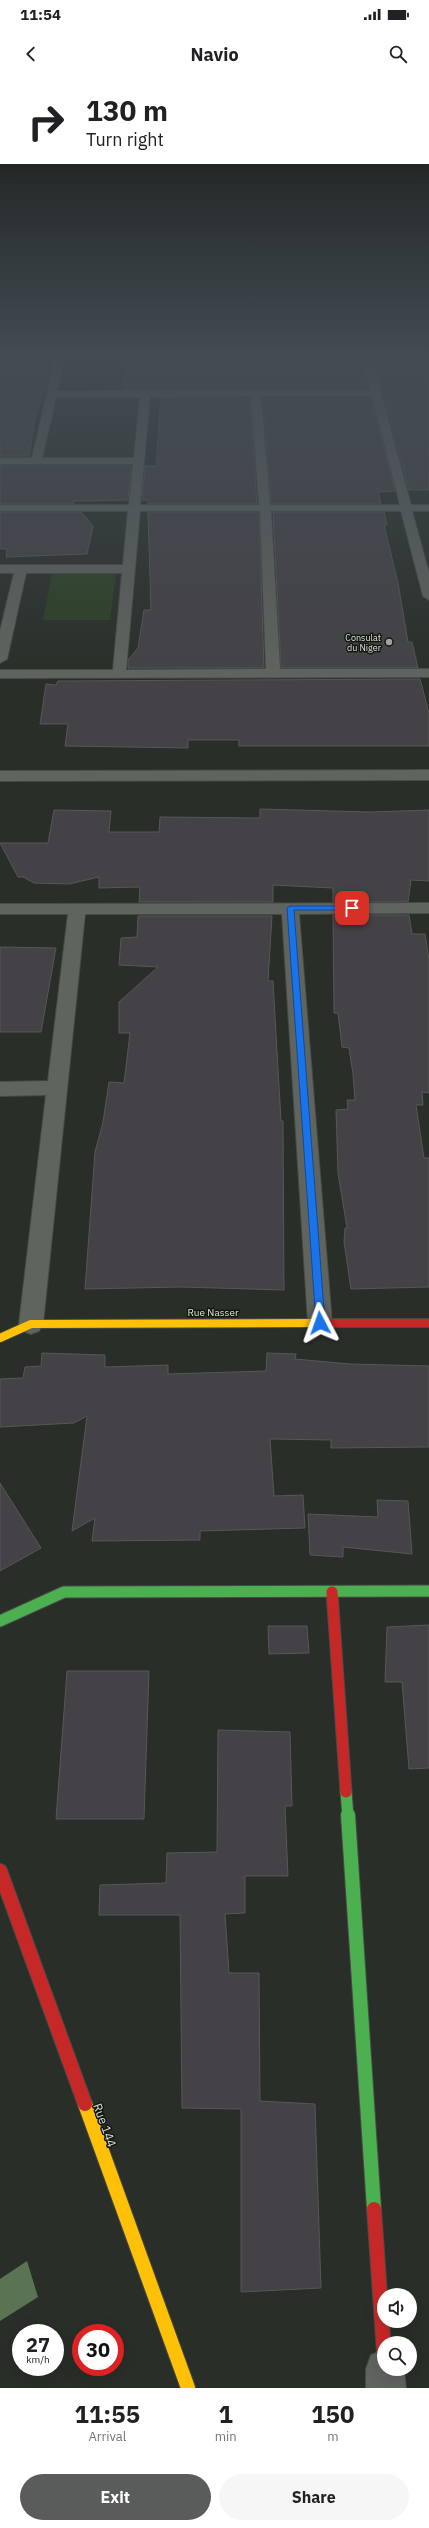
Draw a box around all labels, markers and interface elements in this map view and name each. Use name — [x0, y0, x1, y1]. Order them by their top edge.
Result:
text: 11:54 — [20, 5, 61, 24]
icon: back — [20, 43, 42, 65]
text: Navio — [190, 43, 239, 66]
icon: search — [387, 43, 409, 65]
text: 130 m — [86, 92, 168, 129]
icon: right — [20, 96, 72, 148]
text: Turn right — [86, 128, 164, 151]
place label: Consulat du Niger — [345, 632, 382, 653]
marker: Consulat du Niger — [384, 637, 394, 647]
pin — [335, 891, 369, 925]
icon: arrive — [341, 897, 363, 919]
position arrow — [299, 1302, 341, 1344]
street label: Rue Nasser — [187, 1306, 239, 1319]
street label: Rue 144 — [90, 2101, 120, 2149]
map controls — [377, 2288, 417, 2376]
button: sound — [377, 2288, 417, 2328]
speed limit sign: 30 — [72, 2324, 124, 2376]
text: 27 — [26, 2331, 50, 2358]
button: search — [377, 2336, 417, 2376]
text: km/h — [26, 2353, 50, 2366]
text: 11:55 — [75, 2398, 140, 2430]
text: 1 — [218, 2398, 233, 2430]
text: 150 — [311, 2398, 354, 2430]
text: Arrival — [88, 2428, 126, 2445]
text: min — [215, 2428, 237, 2445]
text: m — [327, 2428, 338, 2445]
button: Exit — [20, 2474, 211, 2520]
button: Share — [219, 2474, 409, 2520]

